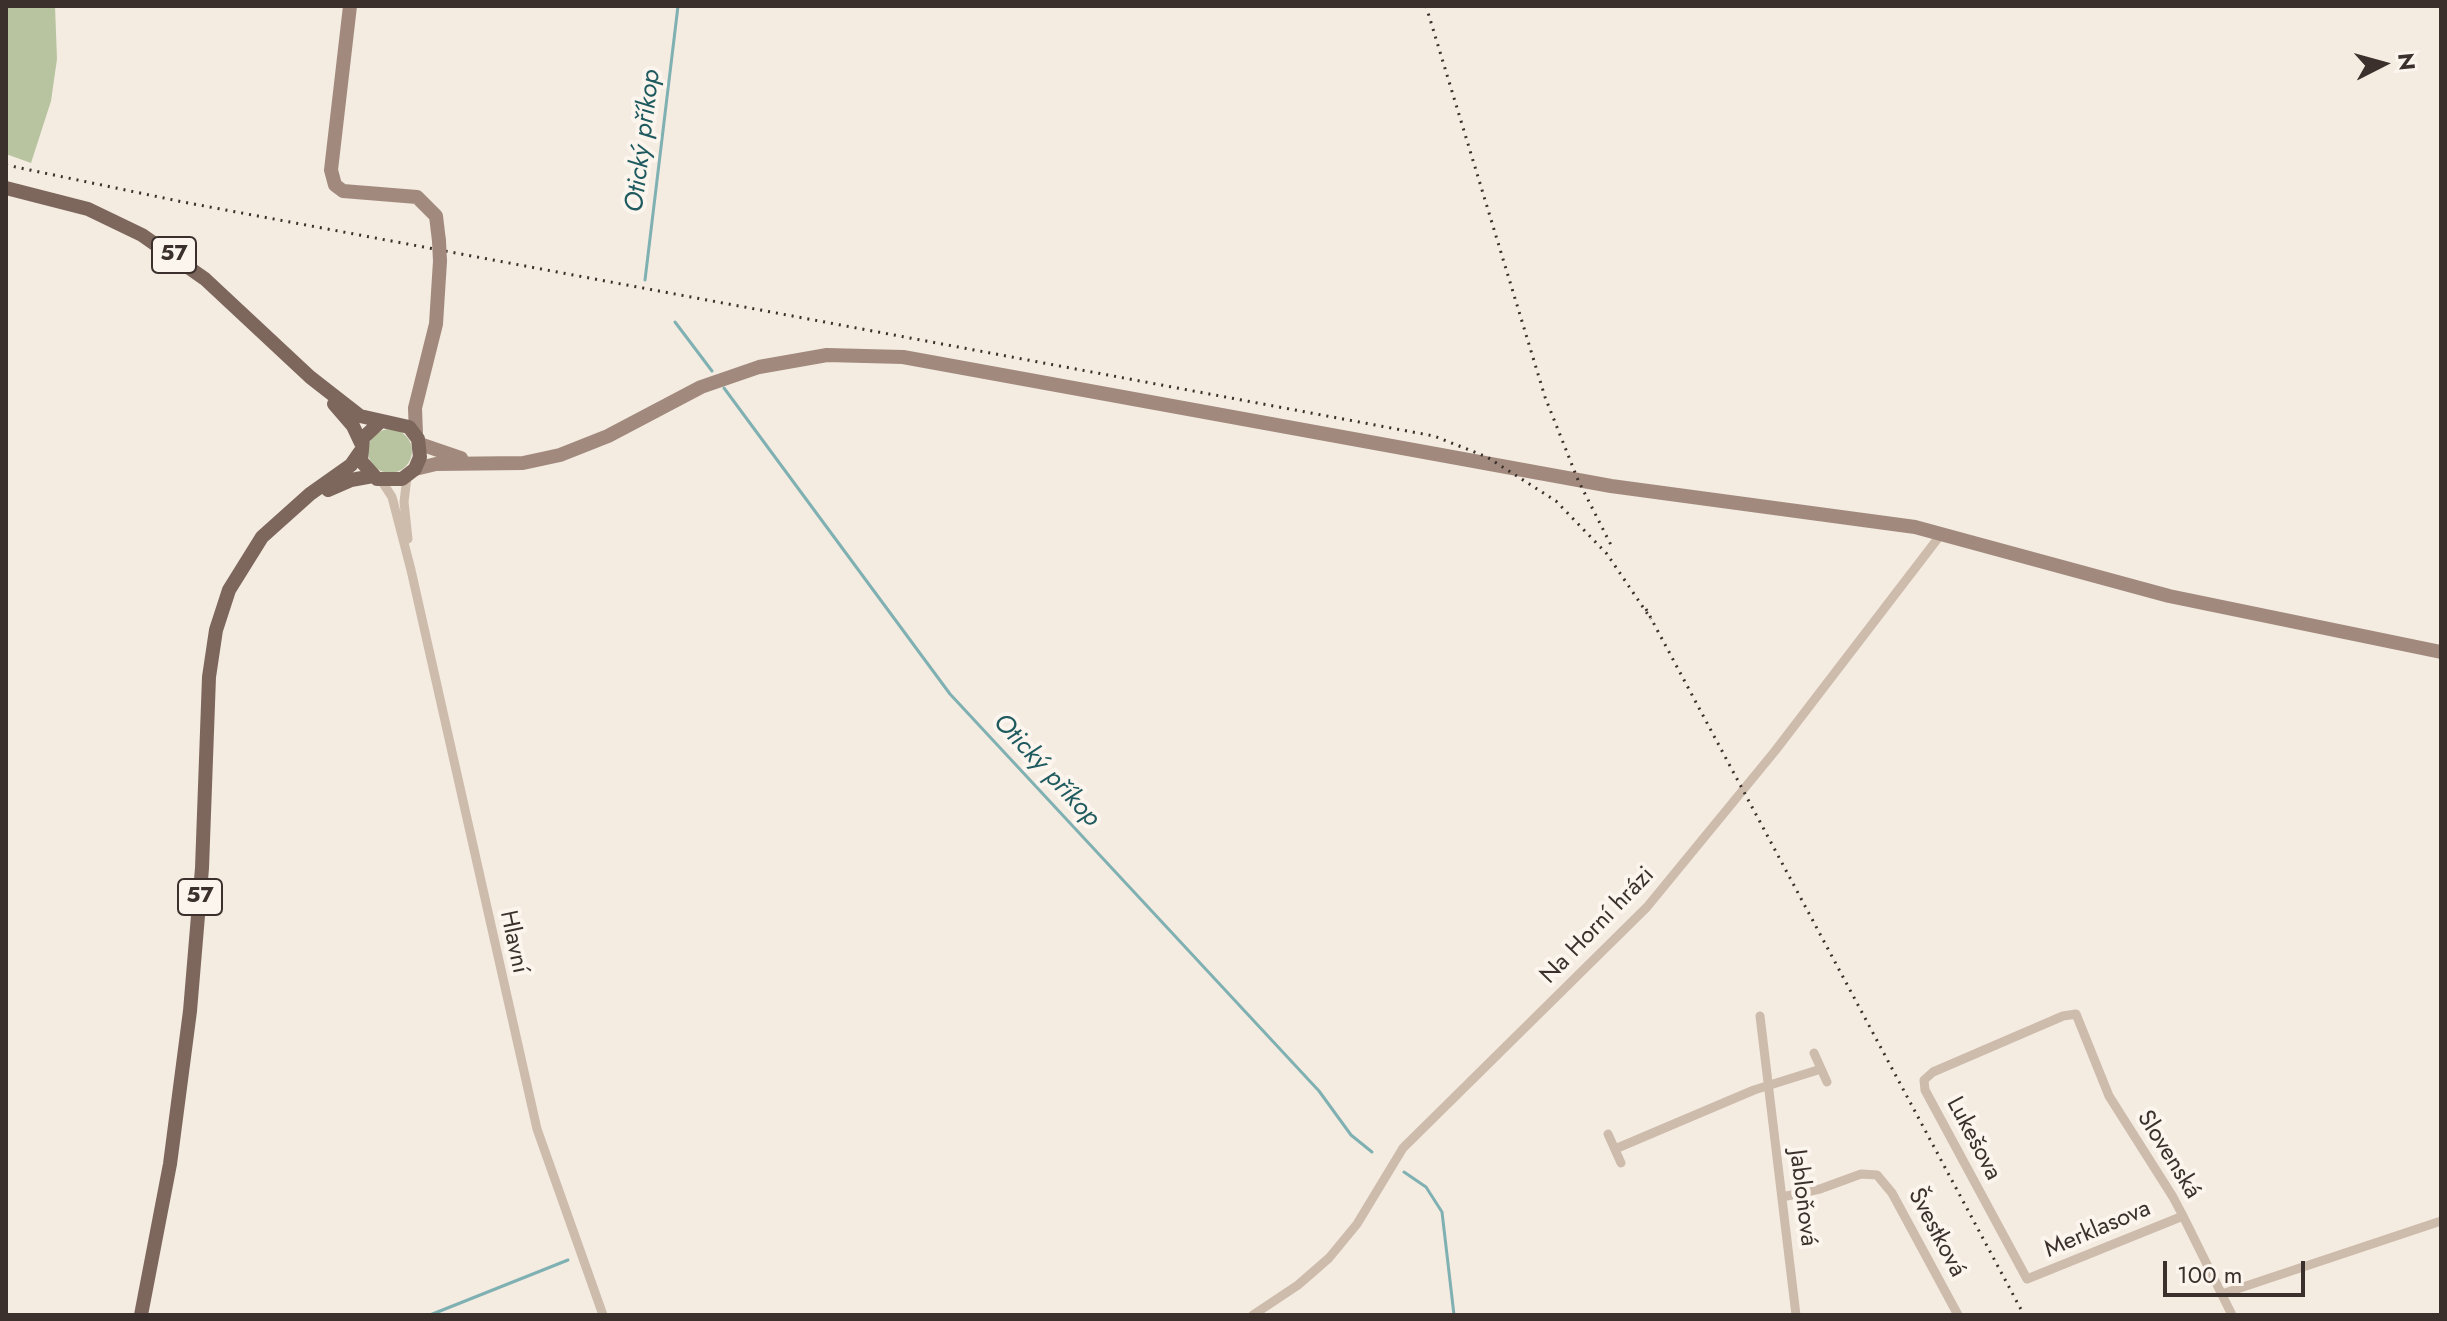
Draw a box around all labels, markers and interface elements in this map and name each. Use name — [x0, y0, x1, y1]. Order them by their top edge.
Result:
north arrow — [2343, 24, 2423, 104]
text: N — [2390, 51, 2424, 72]
water label: Otický příkop — [620, 68, 668, 214]
road number: 57 — [152, 237, 196, 273]
water label: Otický příkop — [986, 708, 1106, 834]
street label: Na Horní hrázi — [1535, 861, 1661, 991]
road number: 57 — [178, 879, 222, 915]
street label: Hlavní — [492, 908, 534, 976]
street label: Lukešova — [1939, 1093, 2007, 1185]
street label: Slovenská — [2130, 1106, 2206, 1204]
street label: Jabloňová — [1782, 1148, 1822, 1248]
street label: Švestková — [1901, 1184, 1971, 1282]
street label: Merklasova — [2041, 1195, 2155, 1265]
scale bar — [2167, 1245, 2309, 1295]
text: 100 m — [2177, 1257, 2243, 1292]

